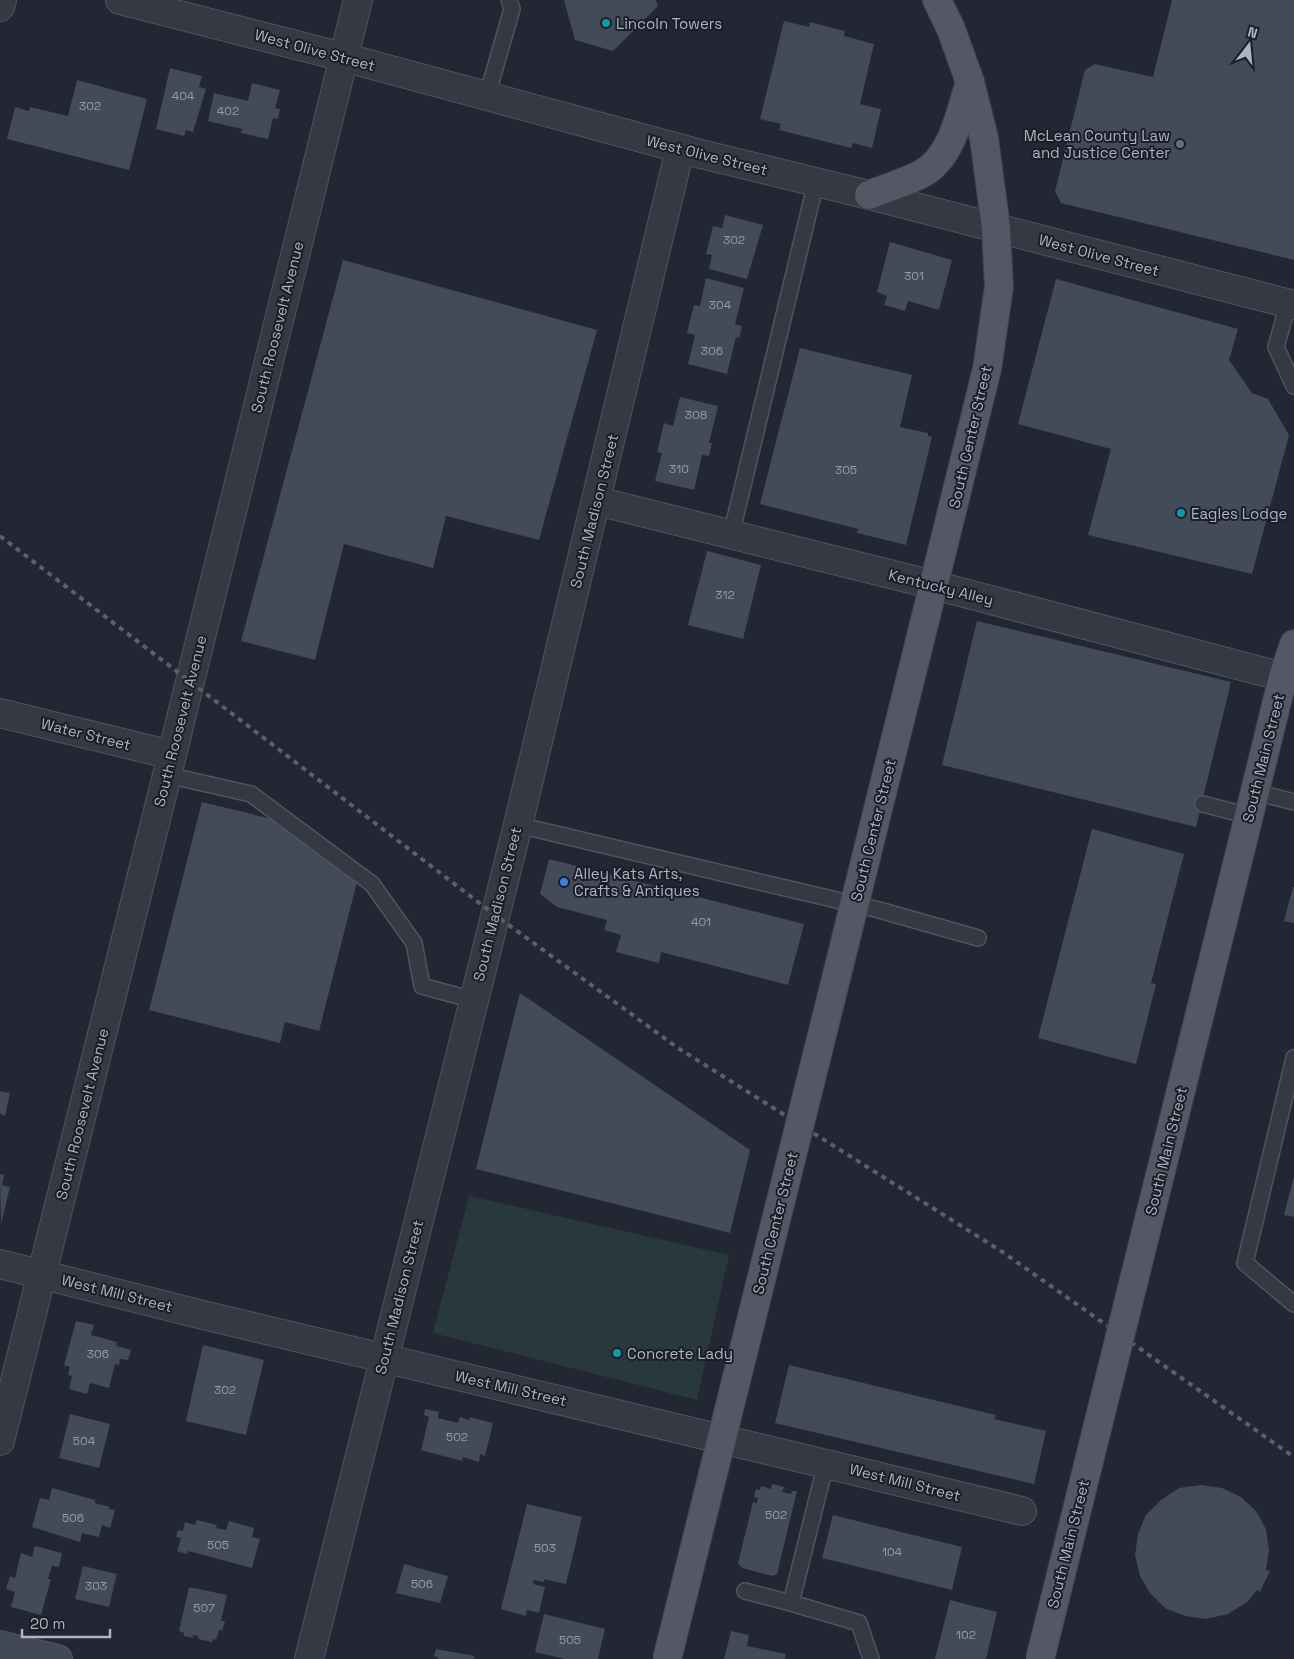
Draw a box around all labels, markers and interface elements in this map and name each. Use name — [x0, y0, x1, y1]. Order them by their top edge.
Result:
place label: Lincoln Towers — [616, 14, 722, 33]
marker: Lincoln Towers — [600, 17, 612, 29]
north arrow — [1224, 20, 1274, 70]
text: N — [1246, 23, 1260, 42]
street label: West Olive Street — [253, 25, 377, 75]
house number: 404 — [172, 88, 195, 104]
house number: 302 — [79, 98, 101, 114]
house number: 402 — [217, 103, 239, 119]
place label: McLean County Law and Justice Center — [1024, 126, 1170, 162]
street label: West Olive Street — [645, 131, 770, 179]
marker: McLean County Law and Justice Center — [1174, 138, 1186, 150]
street label: West Olive Street — [1037, 230, 1161, 280]
house number: 302 — [723, 232, 745, 248]
street label: South Roosevelt Avenue — [246, 239, 308, 415]
house number: 301 — [904, 268, 924, 284]
house number: 304 — [709, 297, 732, 313]
house number: 306 — [701, 343, 723, 359]
street label: South Center Street — [944, 364, 996, 510]
house number: 308 — [685, 407, 707, 423]
street label: South Madison Street — [566, 432, 622, 590]
house number: 310 — [669, 461, 689, 477]
house number: 305 — [835, 462, 857, 478]
place label: Eagles Lodge — [1191, 504, 1288, 523]
marker: Eagles Lodge — [1175, 507, 1187, 519]
street label: Kentucky Alley — [887, 565, 995, 609]
house number: 312 — [715, 587, 735, 603]
street label: South Roosevelt Avenue — [149, 633, 211, 809]
street label: South Main Street — [1238, 692, 1288, 824]
street label: Water Street — [39, 714, 133, 754]
street label: South Center Street — [846, 757, 900, 903]
street label: South Madison Street — [469, 825, 525, 983]
place label: Alley Kats Arts, Crafts & Antiques — [574, 864, 700, 900]
marker: Alley Kats Arts, Crafts & Antiques — [558, 876, 570, 888]
house number: 401 — [691, 914, 711, 930]
street label: South Roosevelt Avenue — [51, 1026, 113, 1202]
street label: South Main Street — [1141, 1085, 1191, 1217]
street label: South Center Street — [748, 1150, 802, 1296]
street label: South Madison Street — [371, 1218, 427, 1376]
street label: West Mill Street — [59, 1270, 175, 1316]
place label: Concrete Lady — [627, 1344, 733, 1363]
house number: 306 — [87, 1346, 109, 1362]
marker: Concrete Lady — [611, 1347, 623, 1359]
street label: West Mill Street — [453, 1366, 569, 1410]
house number: 302 — [214, 1382, 236, 1398]
house number: 502 — [446, 1429, 468, 1445]
house number: 504 — [73, 1433, 96, 1449]
street label: West Mill Street — [847, 1459, 963, 1505]
street label: South Main Street — [1043, 1478, 1093, 1610]
house number: 502 — [765, 1507, 787, 1523]
house number: 506 — [62, 1510, 84, 1526]
house number: 505 — [207, 1537, 229, 1553]
house number: 503 — [534, 1540, 556, 1556]
house number: 104 — [882, 1544, 903, 1560]
house number: 506 — [411, 1576, 433, 1592]
house number: 303 — [85, 1578, 107, 1594]
house number: 507 — [193, 1600, 215, 1616]
scale bar — [22, 1606, 110, 1638]
text: 20 m — [30, 1614, 65, 1633]
house number: 102 — [956, 1627, 976, 1643]
house number: 505 — [559, 1632, 581, 1648]

